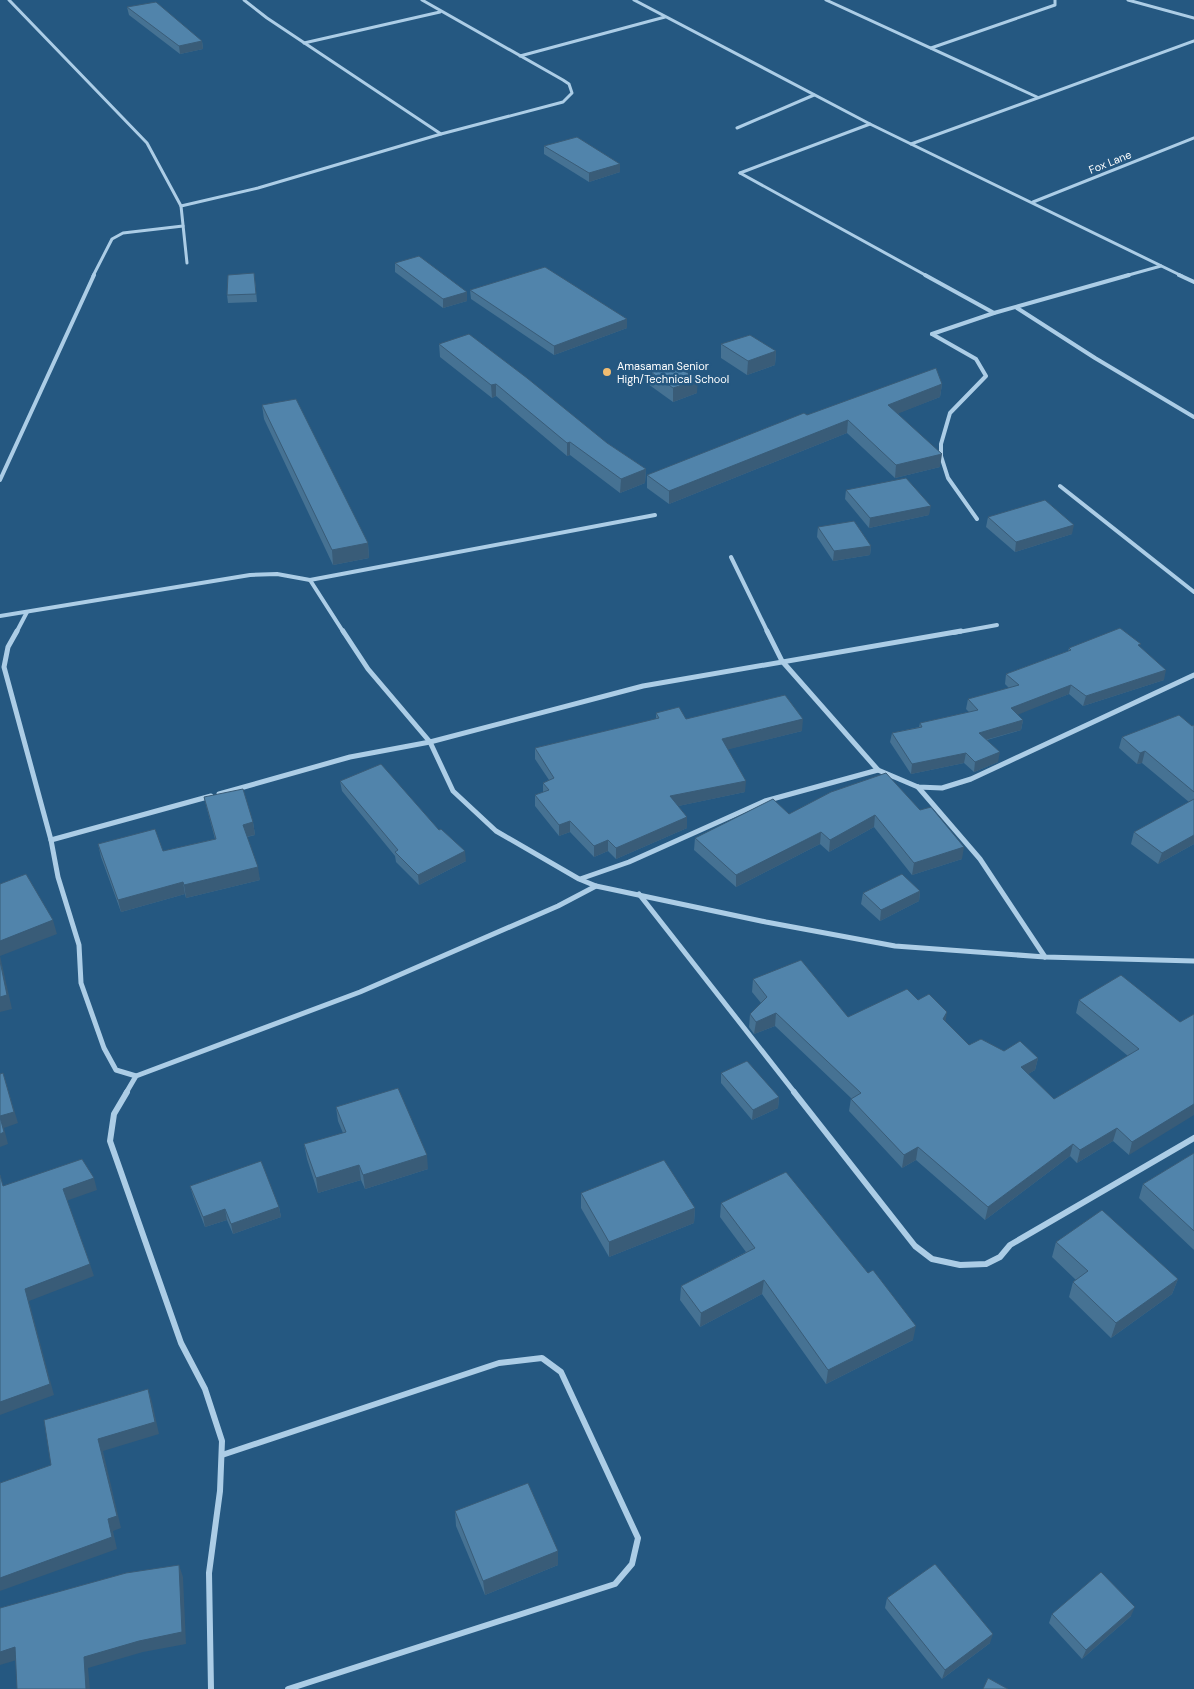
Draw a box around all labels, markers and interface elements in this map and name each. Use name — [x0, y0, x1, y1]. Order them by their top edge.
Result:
street label: Fox Lane — [1087, 147, 1133, 177]
place label: Amasaman Senior High/Technical School — [617, 359, 729, 386]
marker: Amasaman Senior High/Technical School — [601, 366, 613, 378]

